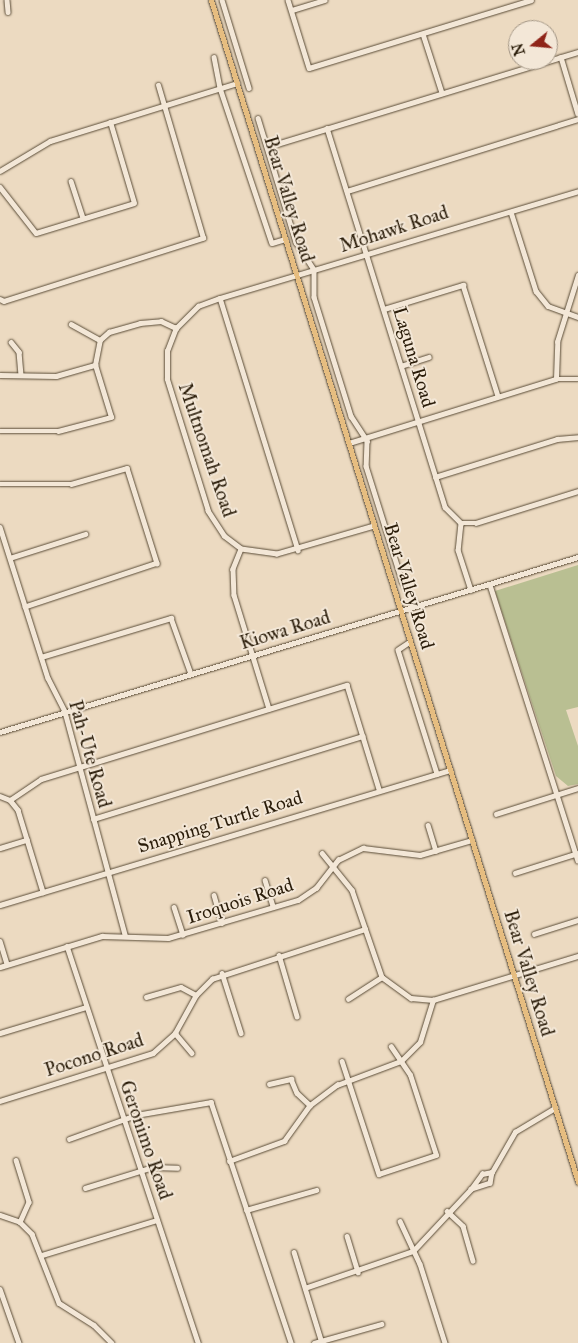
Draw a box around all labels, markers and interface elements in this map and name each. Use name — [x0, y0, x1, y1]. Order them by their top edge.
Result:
north arrow — [508, 20, 558, 70]
text: N — [509, 41, 529, 57]
street label: Bear Valley Road — [259, 133, 319, 265]
street label: Mohawk Road — [337, 201, 451, 257]
street label: Laguna Road — [388, 304, 440, 410]
street label: Multnomah Road — [173, 380, 241, 520]
street label: Bear Valley Road — [379, 520, 439, 652]
street label: Kiowa Road — [237, 605, 333, 655]
street label: Pah-Ute Road — [64, 698, 116, 810]
street label: Snapping Turtle Road — [135, 786, 305, 858]
street label: Iroquois Road — [184, 873, 296, 929]
street label: Bear Valley Road — [499, 907, 559, 1039]
street label: Pocono Road — [42, 1028, 146, 1082]
street label: Geronimo Road — [115, 1078, 177, 1202]

